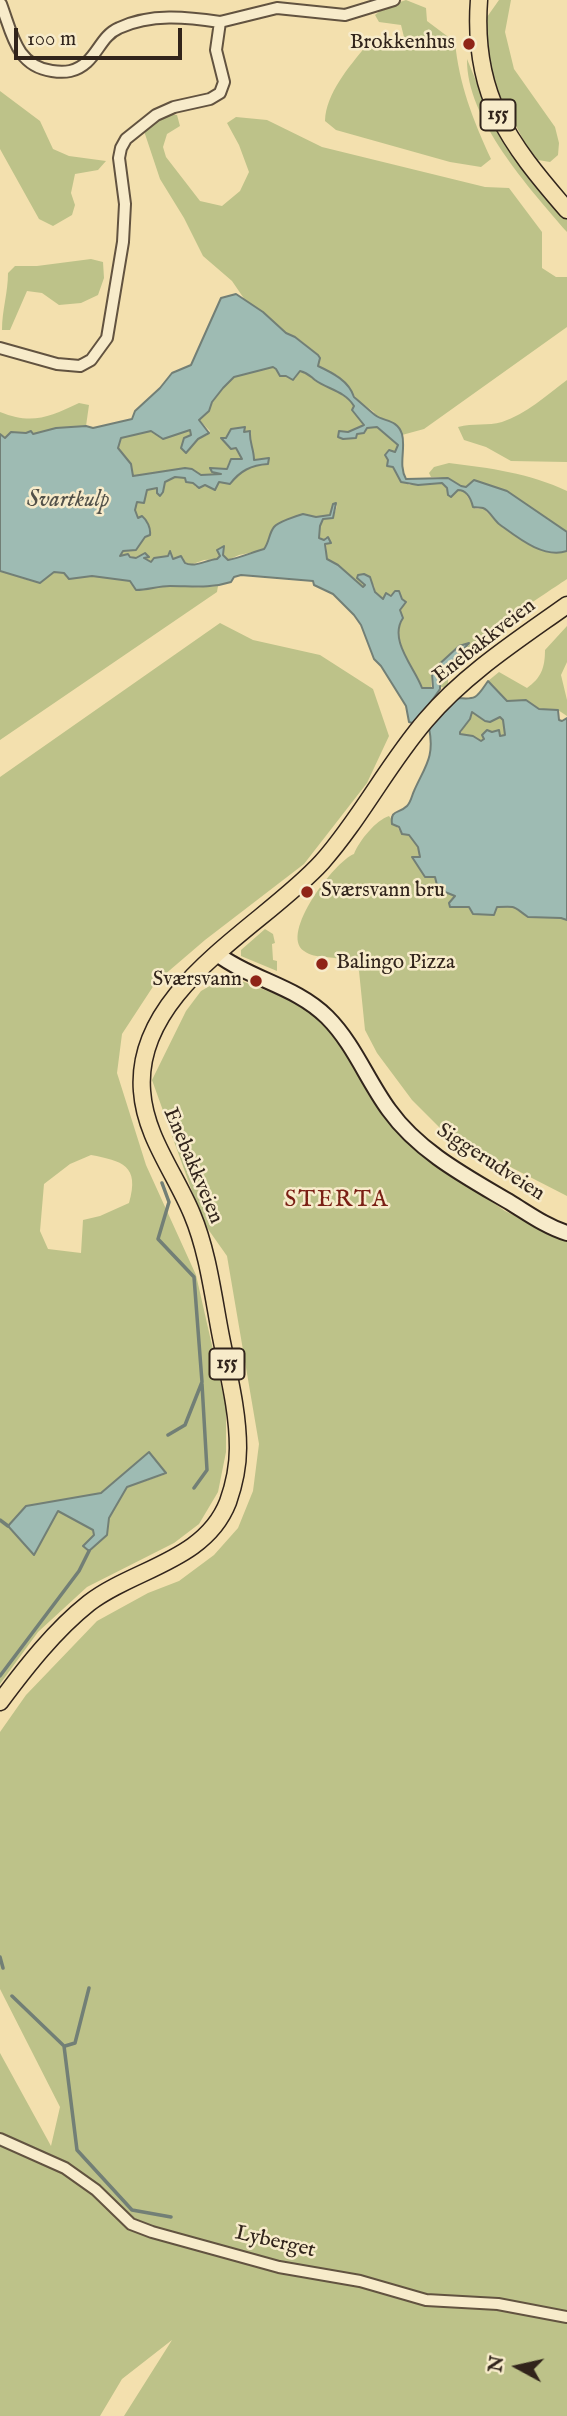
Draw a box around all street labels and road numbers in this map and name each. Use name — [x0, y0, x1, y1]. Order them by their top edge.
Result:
road number: 155 — [480, 99, 516, 130]
street label: Enebakkveien — [429, 594, 541, 690]
street label: Enebakkveien — [156, 1104, 228, 1228]
street label: Siggerudveien — [431, 1119, 549, 1207]
road number: 155 — [210, 1348, 244, 1380]
street label: Lyberget — [232, 2222, 318, 2264]

